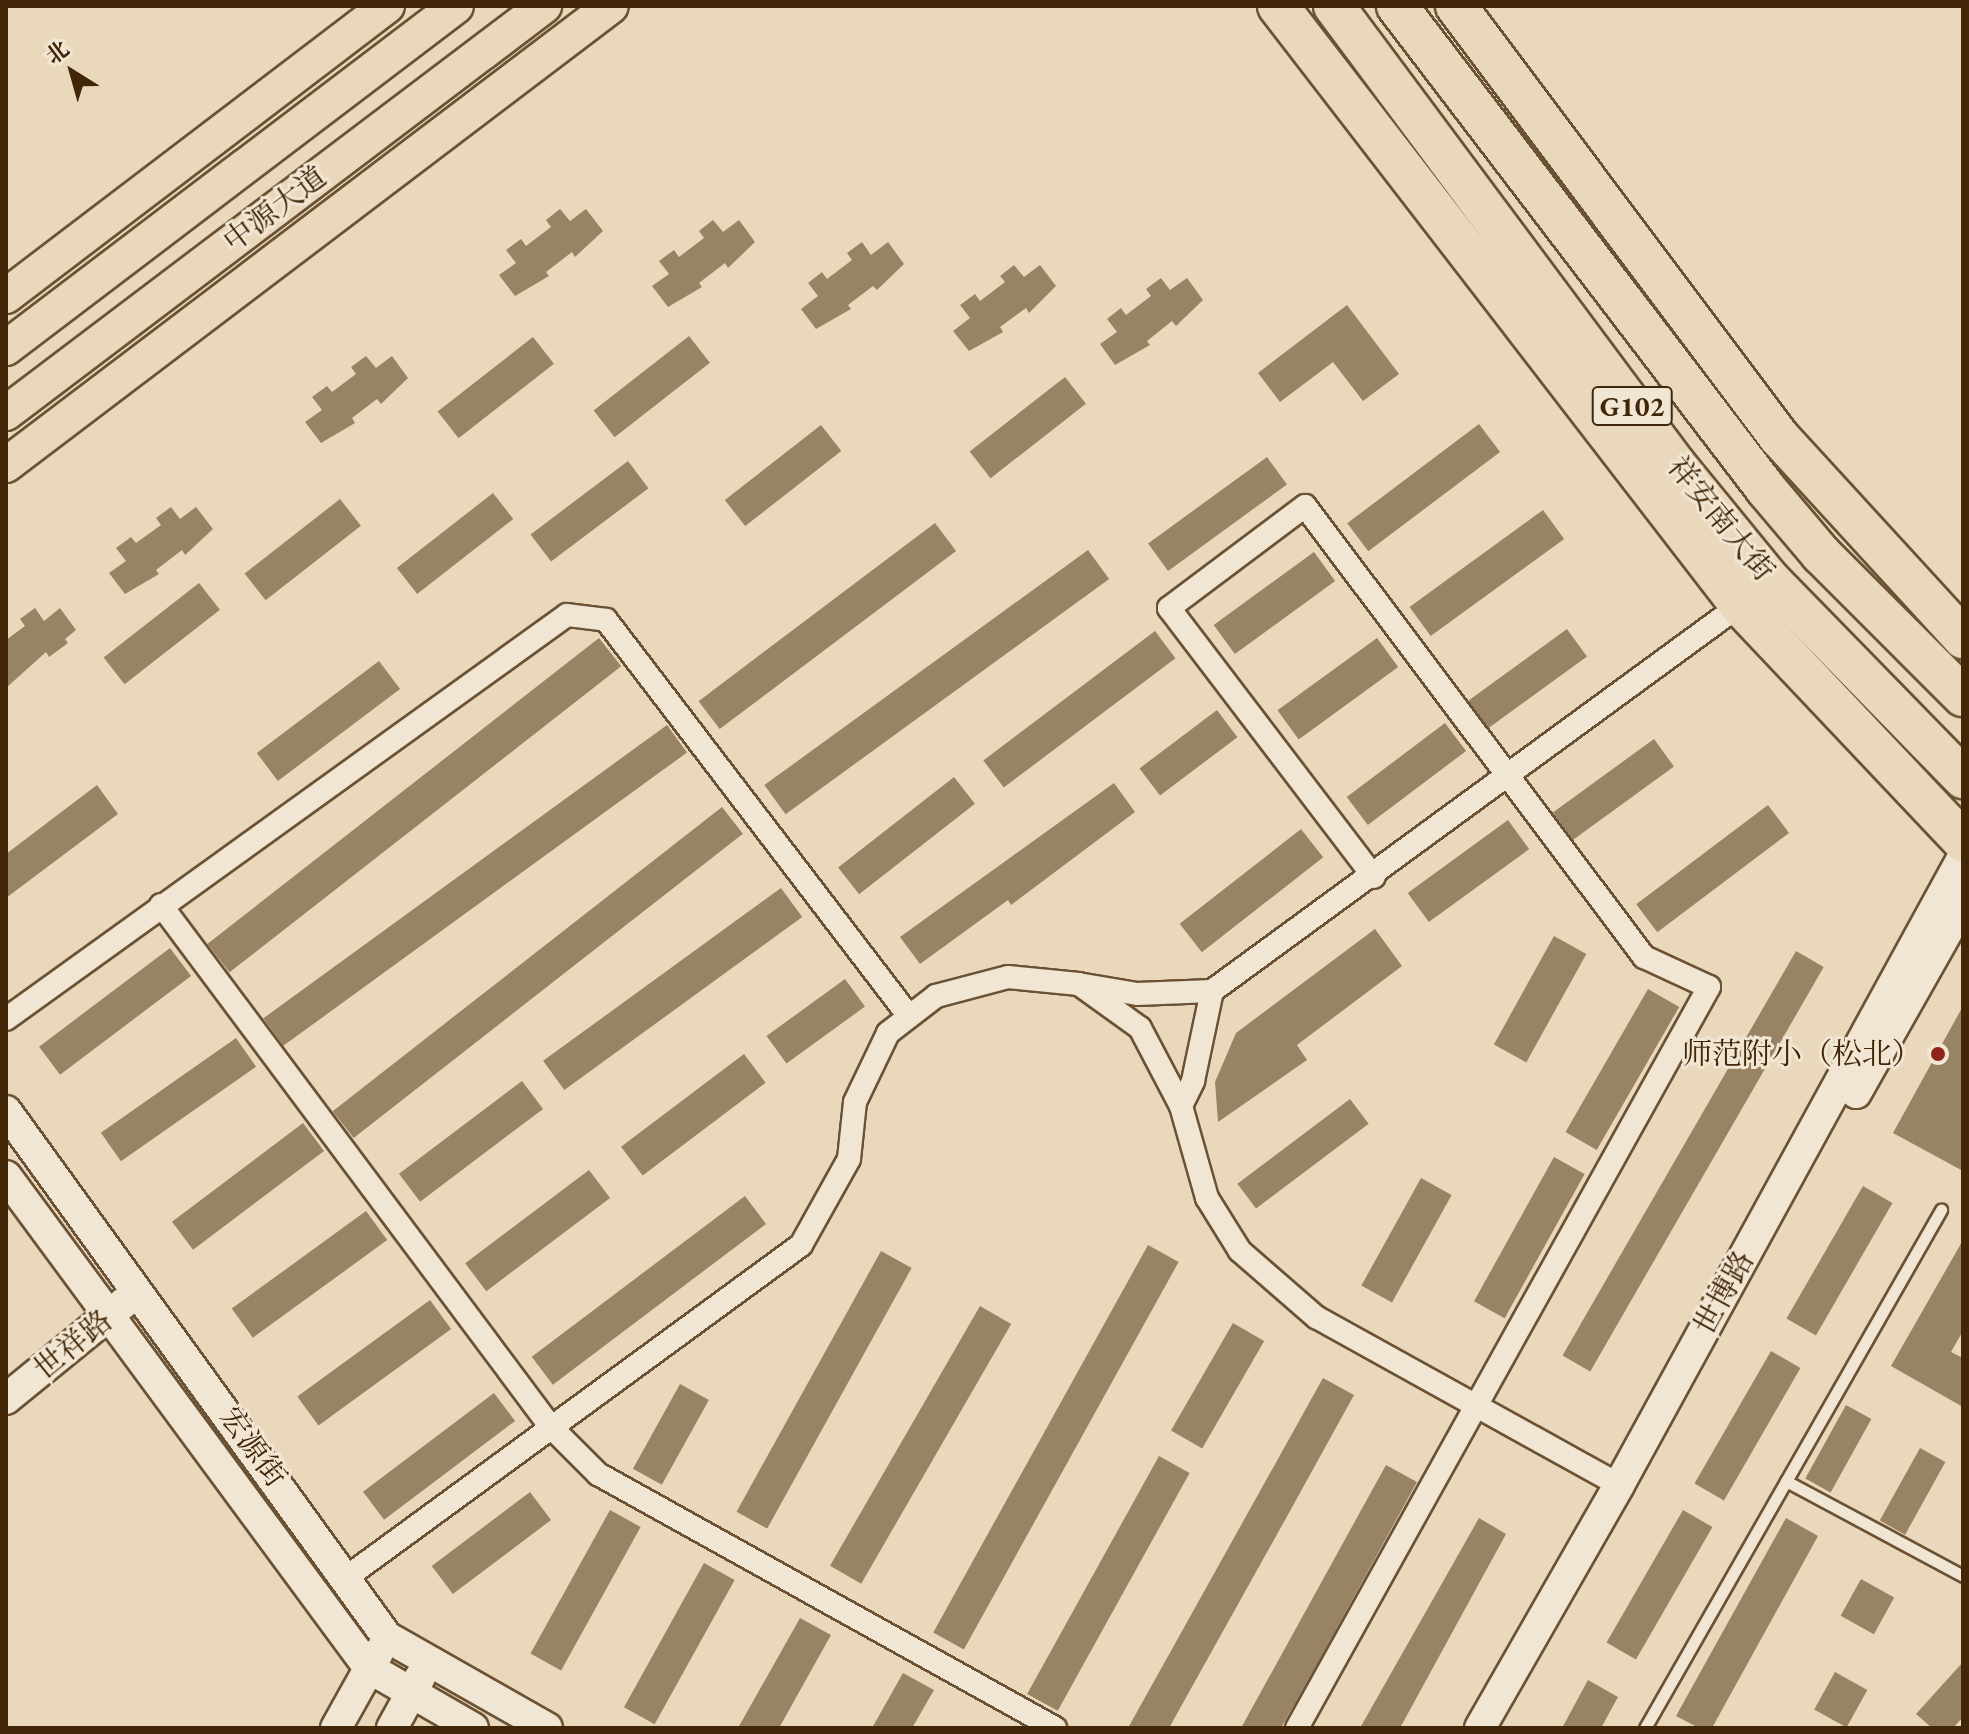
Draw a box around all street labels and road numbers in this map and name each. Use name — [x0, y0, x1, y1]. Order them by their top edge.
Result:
street label: 中源大道 — [216, 159, 334, 259]
road number: G102 — [1590, 382, 1674, 430]
street label: 祥安南大街 — [1660, 449, 1782, 589]
street label: 世博路 — [1686, 1245, 1762, 1341]
street label: 世祥路 — [27, 1303, 119, 1387]
street label: 宏源街 — [212, 1400, 294, 1494]

